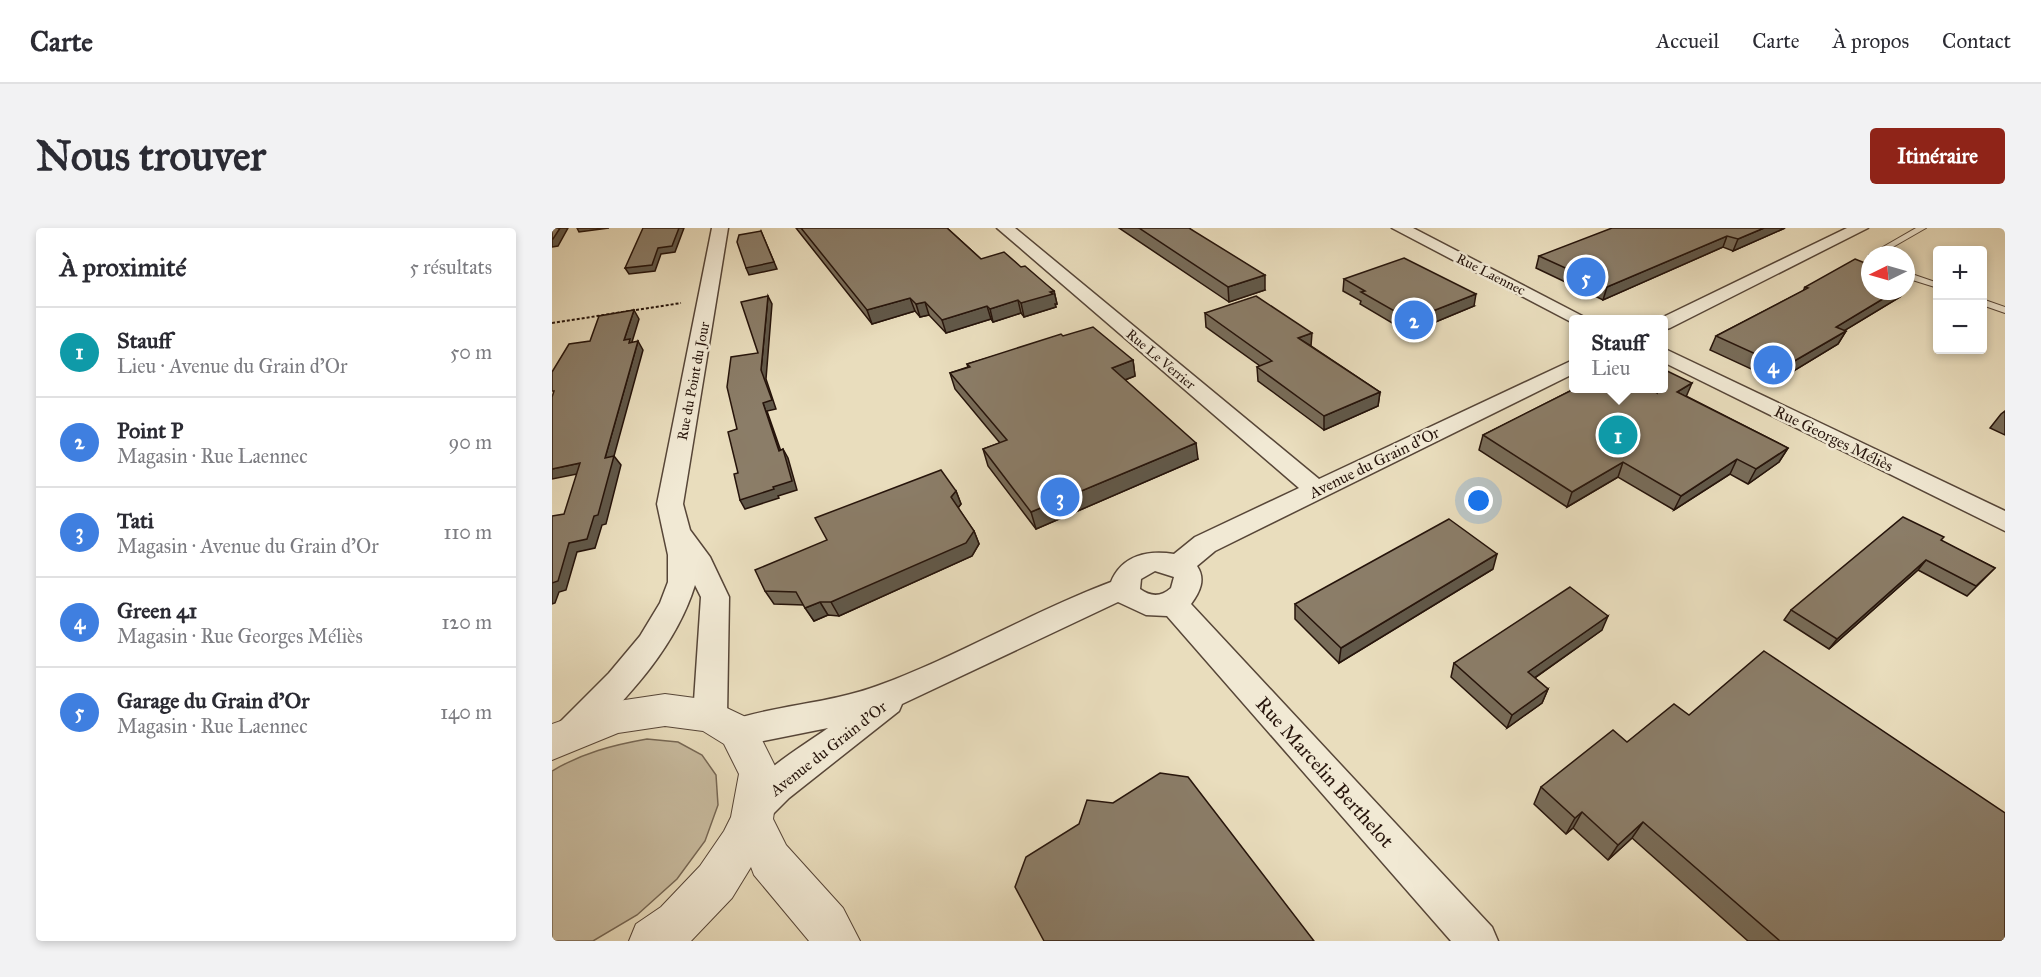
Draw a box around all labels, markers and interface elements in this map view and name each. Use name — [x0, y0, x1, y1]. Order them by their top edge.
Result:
text: Carte — [30, 24, 93, 59]
text: Accueil — [1656, 28, 1719, 54]
text: Carte — [1752, 28, 1800, 54]
text: À propos — [1833, 28, 1909, 54]
text: Contact — [1942, 28, 2011, 54]
button: Itinéraire — [1870, 128, 2005, 184]
text: Nous trouver — [36, 130, 266, 182]
north arrow — [1861, 246, 1915, 300]
map controls — [1933, 246, 1987, 354]
button: + — [1933, 246, 1987, 300]
street label: Rue Laennec — [1453, 250, 1528, 299]
text: À proximité — [60, 251, 186, 283]
pin: 5 — [1566, 254, 1606, 300]
text: 5 résultats — [410, 255, 492, 279]
pin: 2 — [1394, 298, 1434, 343]
button: − — [1933, 300, 1987, 354]
popup — [1569, 315, 1668, 393]
street label: Rue du Point du Jour — [674, 320, 714, 442]
street label: Rue Le Verrier — [1123, 325, 1199, 394]
text: Stauff — [117, 327, 172, 354]
text: Stauff — [1591, 329, 1646, 356]
text: 1 — [76, 340, 83, 364]
text: 50 m — [450, 340, 492, 364]
pin: 4 — [1754, 342, 1792, 388]
text: Lieu · Avenue du Grain d'Or — [117, 354, 347, 378]
text: Lieu — [1591, 356, 1630, 380]
street label: Rue Georges Méliès — [1771, 401, 1896, 476]
pin: 1 — [1598, 412, 1638, 458]
text: Point P — [117, 417, 183, 444]
street label: Avenue du Grain d'Or — [1305, 423, 1442, 503]
text: 2 — [75, 430, 84, 454]
text: 90 m — [449, 430, 492, 454]
text: Magasin · Rue Laennec — [117, 444, 308, 468]
pin: 3 — [1040, 474, 1080, 520]
your location — [1464, 486, 1493, 515]
text: Tati — [117, 507, 154, 534]
text: 3 — [76, 520, 84, 544]
text: 110 m — [444, 520, 492, 544]
text: Magasin · Avenue du Grain d'Or — [117, 534, 379, 558]
text: Green 41 — [117, 597, 197, 624]
text: 4 — [74, 610, 85, 634]
text: 120 m — [441, 610, 492, 634]
text: Magasin · Rue Georges Méliès — [117, 624, 363, 648]
text: Garage du Grain d'Or — [117, 687, 309, 714]
street label: Rue Marcelin Berthelot — [1251, 692, 1399, 852]
street label: Avenue du Grain d'Or — [765, 697, 890, 800]
text: 5 — [75, 700, 84, 724]
text: 140 m — [440, 700, 492, 724]
text: Magasin · Rue Laennec — [117, 714, 308, 738]

